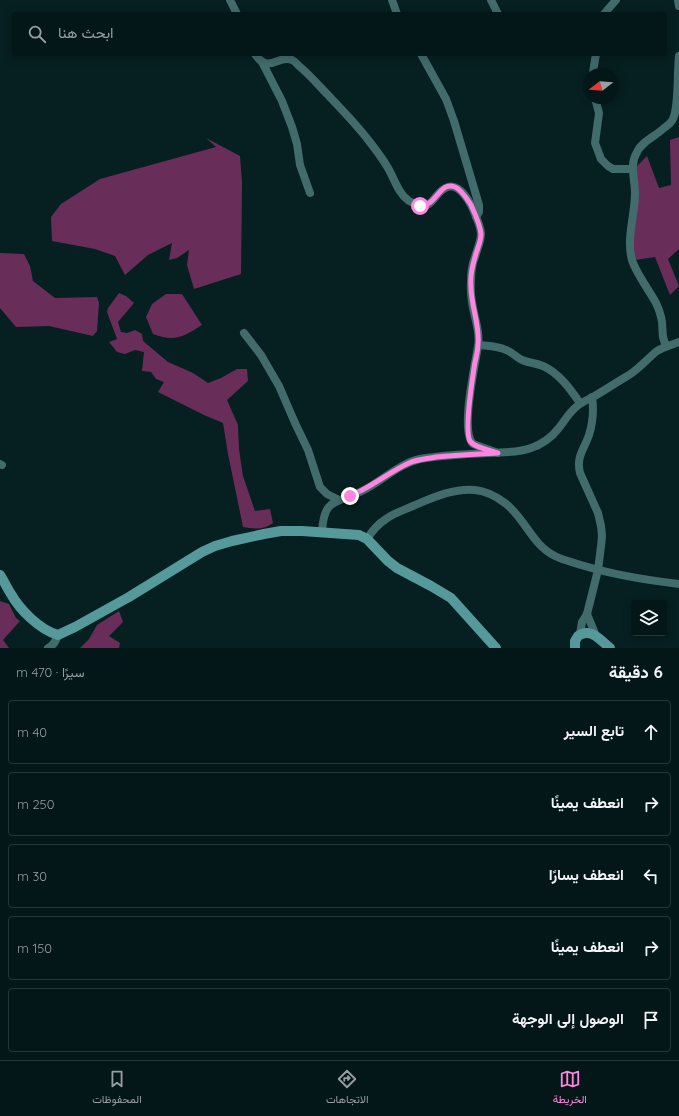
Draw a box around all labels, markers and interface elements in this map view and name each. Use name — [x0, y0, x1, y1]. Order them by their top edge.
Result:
search box — [12, 12, 667, 56]
icon: search — [26, 23, 48, 45]
text: ابحث هنا — [58, 23, 114, 42]
north arrow — [583, 68, 619, 104]
route start — [411, 197, 429, 215]
route end — [341, 487, 359, 505]
map controls — [631, 600, 667, 636]
button: layers — [631, 600, 667, 636]
text: 6 دقيقة — [609, 661, 663, 682]
text: سيرًا · 470 m — [16, 664, 85, 680]
text: تابع السير — [564, 721, 624, 740]
icon: ahead — [640, 721, 662, 743]
text: 40 m — [17, 724, 47, 740]
text: انعطف يمينًا — [551, 793, 624, 812]
icon: right — [640, 793, 662, 815]
text: 250 m — [17, 796, 54, 812]
text: انعطف يسارًا — [549, 865, 624, 884]
icon: left — [640, 865, 662, 887]
text: 30 m — [17, 868, 47, 884]
text: انعطف يمينًا — [551, 937, 624, 956]
icon: right — [640, 937, 662, 959]
text: 150 m — [17, 940, 52, 956]
text: الوصول إلى الوجهة — [512, 1009, 624, 1028]
icon: arrive — [640, 1009, 662, 1031]
tab: المحفوظات — [92, 1068, 142, 1109]
tab: الاتجاهات — [326, 1068, 369, 1109]
tab: الخريطة — [553, 1068, 587, 1109]

